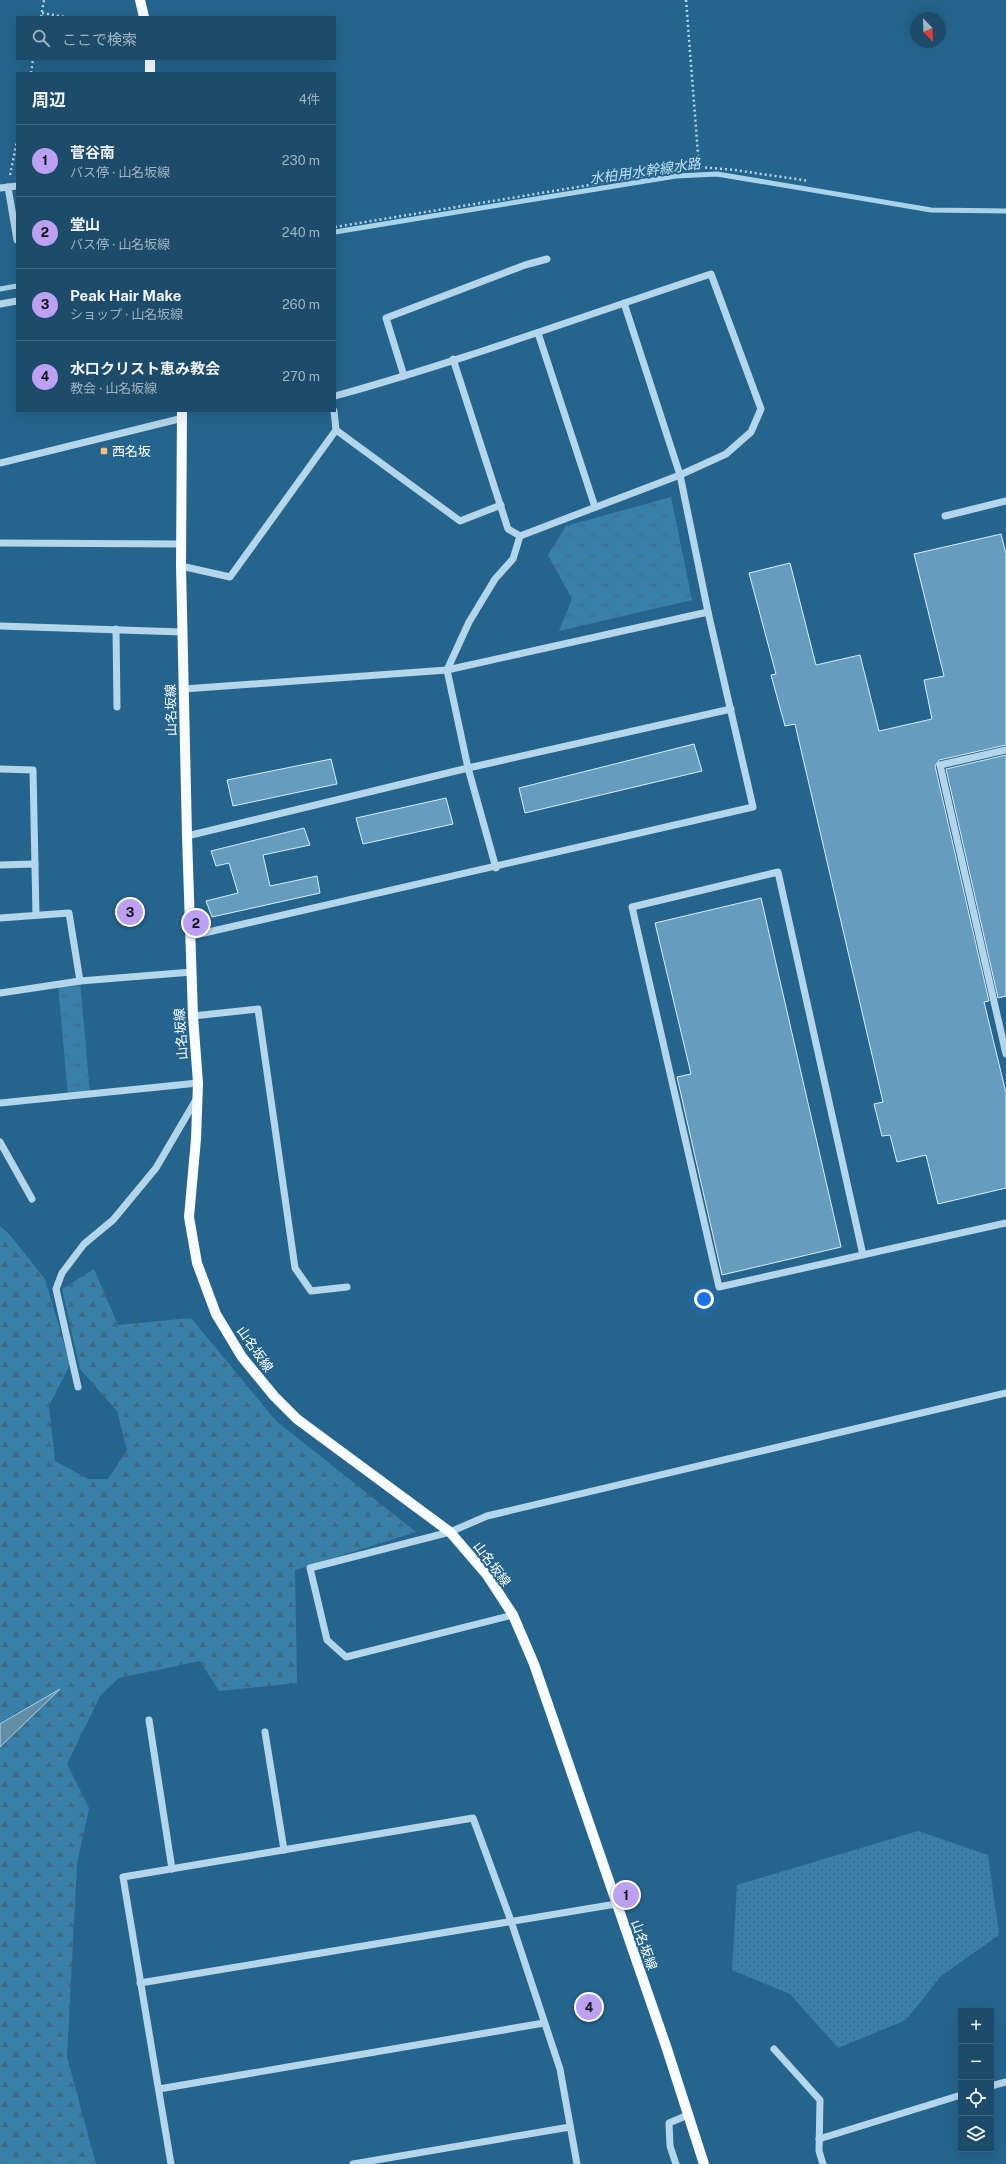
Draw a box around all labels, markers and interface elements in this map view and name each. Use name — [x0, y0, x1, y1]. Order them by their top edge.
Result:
north arrow — [910, 12, 946, 48]
search box — [16, 16, 336, 60]
icon: search — [30, 27, 52, 49]
text: ここで検索 — [62, 31, 137, 48]
text: 周辺 — [32, 90, 66, 110]
text: 4件 — [299, 92, 320, 107]
text: 菅谷南 — [70, 144, 115, 161]
text: 1 — [42, 153, 48, 168]
text: 230 m — [282, 153, 320, 168]
water label: 水柏用水幹線水路 — [588, 155, 703, 187]
text: バス停 · 山名坂線 — [70, 165, 170, 180]
text: 堂山 — [70, 216, 100, 233]
text: 2 — [41, 225, 49, 240]
text: 240 m — [282, 225, 320, 240]
text: バス停 · 山名坂線 — [70, 237, 170, 252]
text: Peak Hair Make — [70, 287, 182, 304]
text: 3 — [41, 297, 49, 312]
text: 260 m — [282, 297, 320, 312]
text: ショップ · 山名坂線 — [70, 307, 183, 322]
text: 水口クリスト恵み教会 — [70, 360, 220, 377]
text: 4 — [41, 369, 49, 384]
text: 270 m — [282, 369, 320, 384]
text: 教会 · 山名坂線 — [70, 381, 157, 396]
place label: 西名坂 — [112, 444, 151, 459]
marker: 西名坂 — [99, 446, 109, 456]
street label: 山名坂線 — [163, 684, 179, 736]
pin: 3 — [117, 897, 143, 927]
pin: 2 — [183, 908, 209, 938]
street label: 山名坂線 — [172, 1008, 190, 1060]
your location — [694, 1289, 714, 1309]
street label: 山名坂線 — [234, 1323, 276, 1375]
street label: 山名坂線 — [470, 1539, 514, 1589]
pin: 1 — [613, 1880, 639, 1910]
street label: 山名坂線 — [628, 1918, 660, 1972]
pin: 4 — [576, 1992, 602, 2022]
map controls — [958, 2008, 994, 2152]
button: + — [958, 2008, 994, 2044]
button: − — [958, 2044, 994, 2080]
button: locate — [958, 2080, 994, 2116]
button: layers — [958, 2116, 994, 2152]

